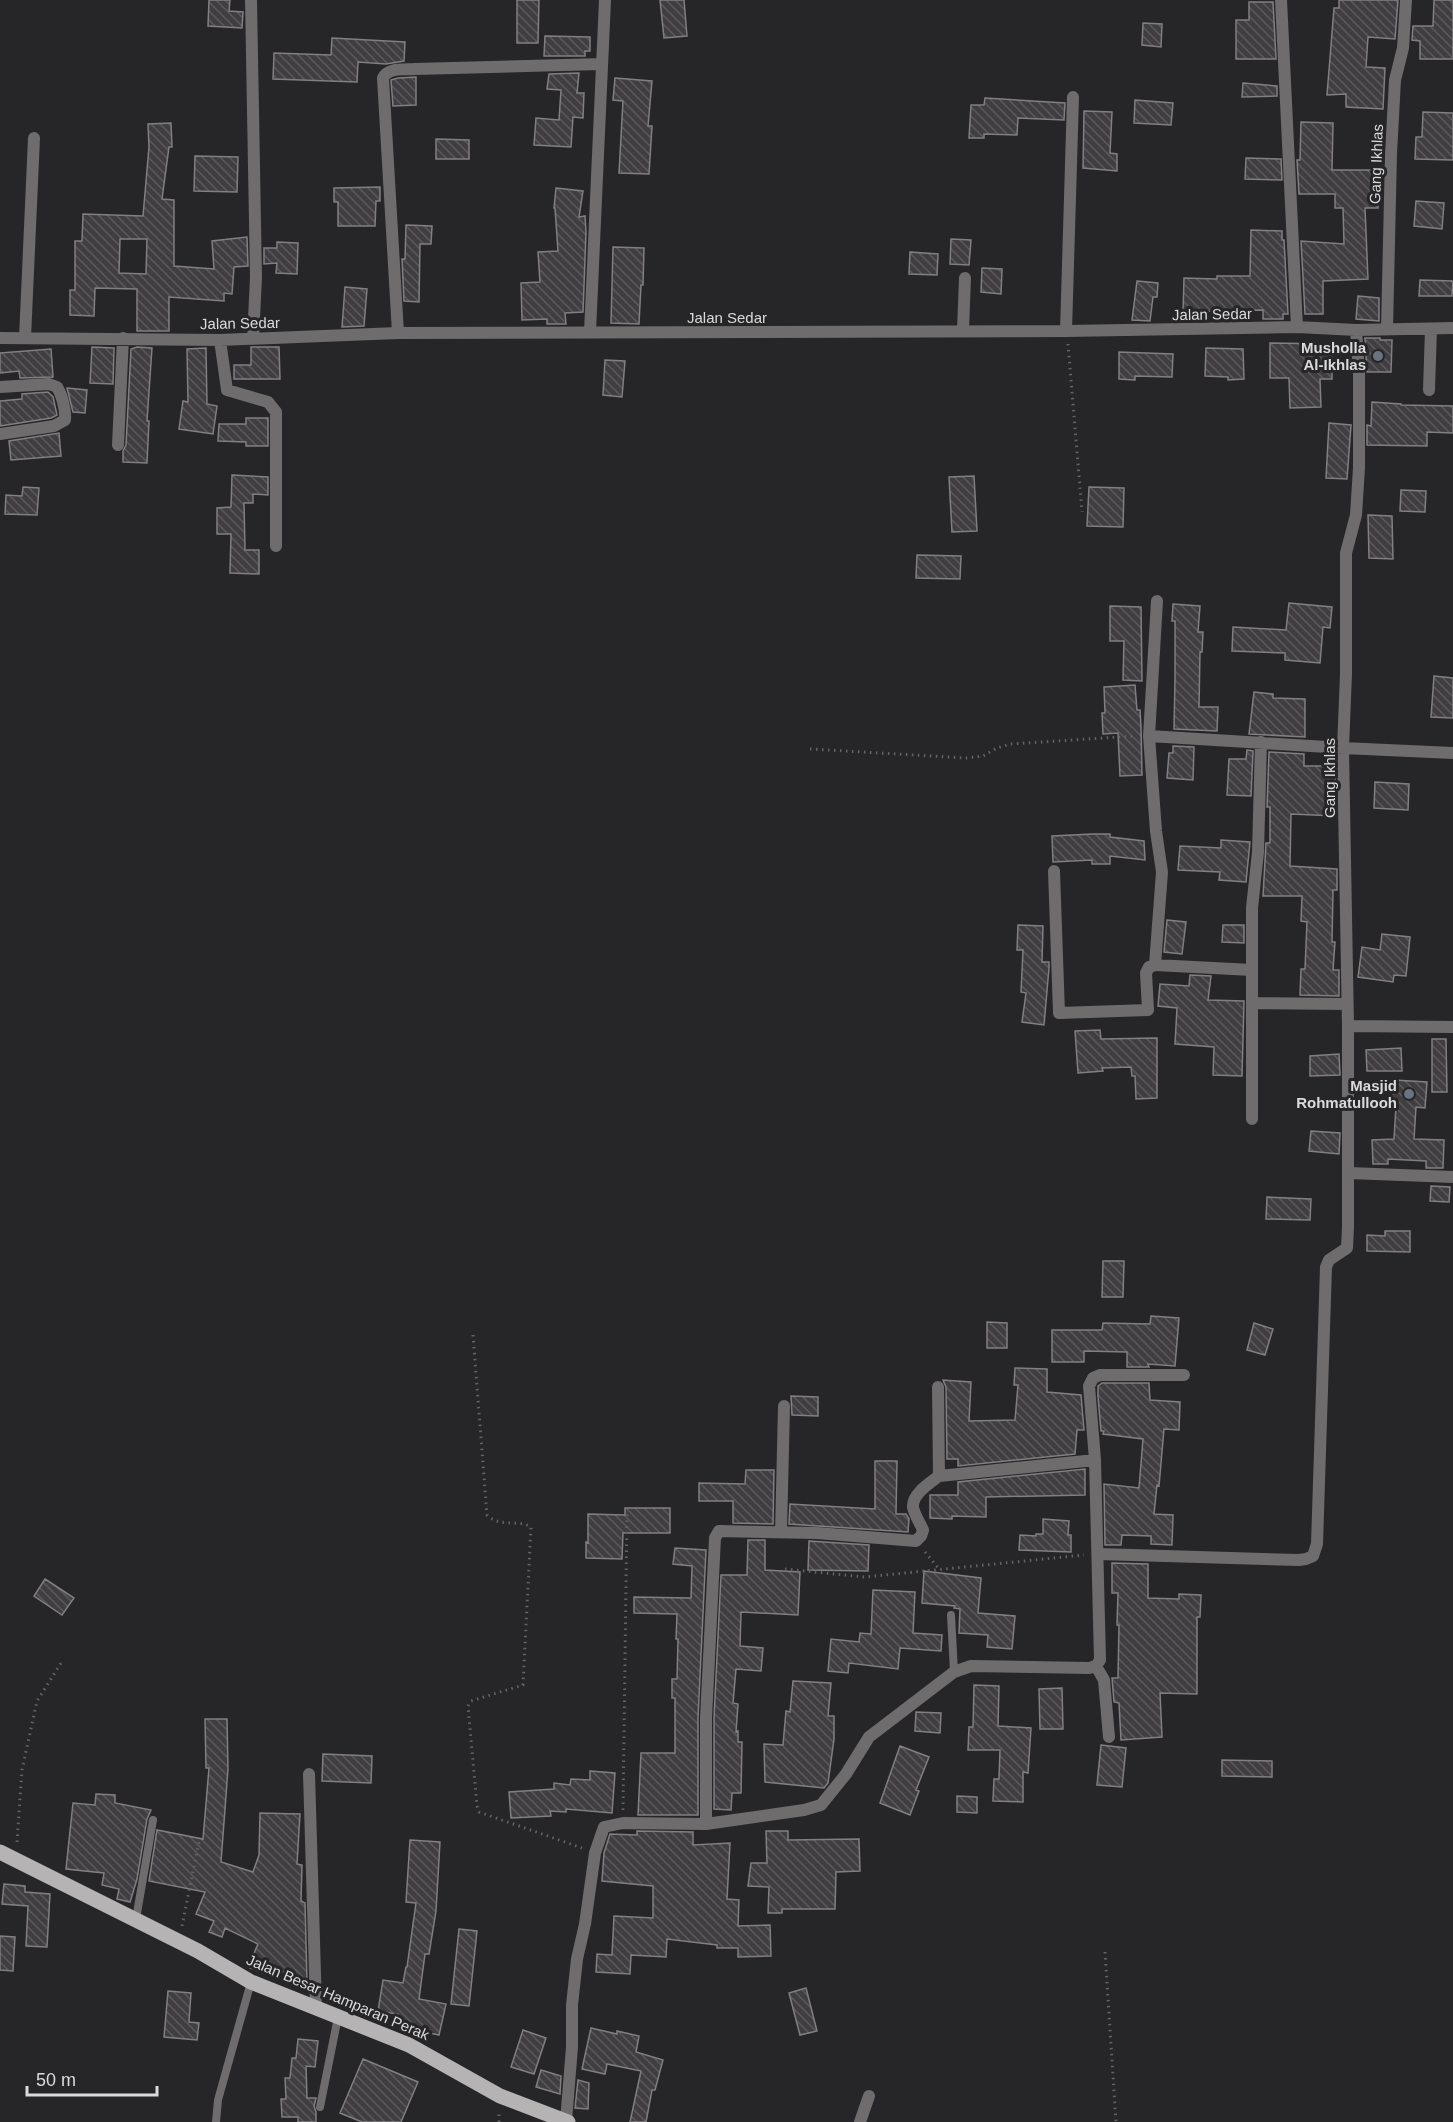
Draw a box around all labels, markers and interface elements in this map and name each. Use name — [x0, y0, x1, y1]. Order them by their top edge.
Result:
street label: Gang Ikhlas — [1366, 124, 1386, 204]
street label: Jalan Sedar — [1172, 305, 1252, 323]
street label: Jalan Sedar — [687, 309, 767, 326]
street label: Jalan Sedar — [200, 314, 280, 332]
place label: Musholla Al-Ikhlas — [1301, 339, 1367, 373]
marker: Musholla Al-Ikhlas — [1371, 349, 1385, 363]
street label: Gang Ikhlas — [1321, 738, 1338, 818]
place label: Masjid Rohmatullooh — [1296, 1077, 1397, 1111]
marker: Masjid Rohmatullooh — [1402, 1087, 1416, 1101]
street label: Jalan Besar Hamparan Perak — [244, 1951, 432, 2043]
scale bar — [27, 2059, 158, 2097]
text: 50 m — [36, 2070, 76, 2090]

